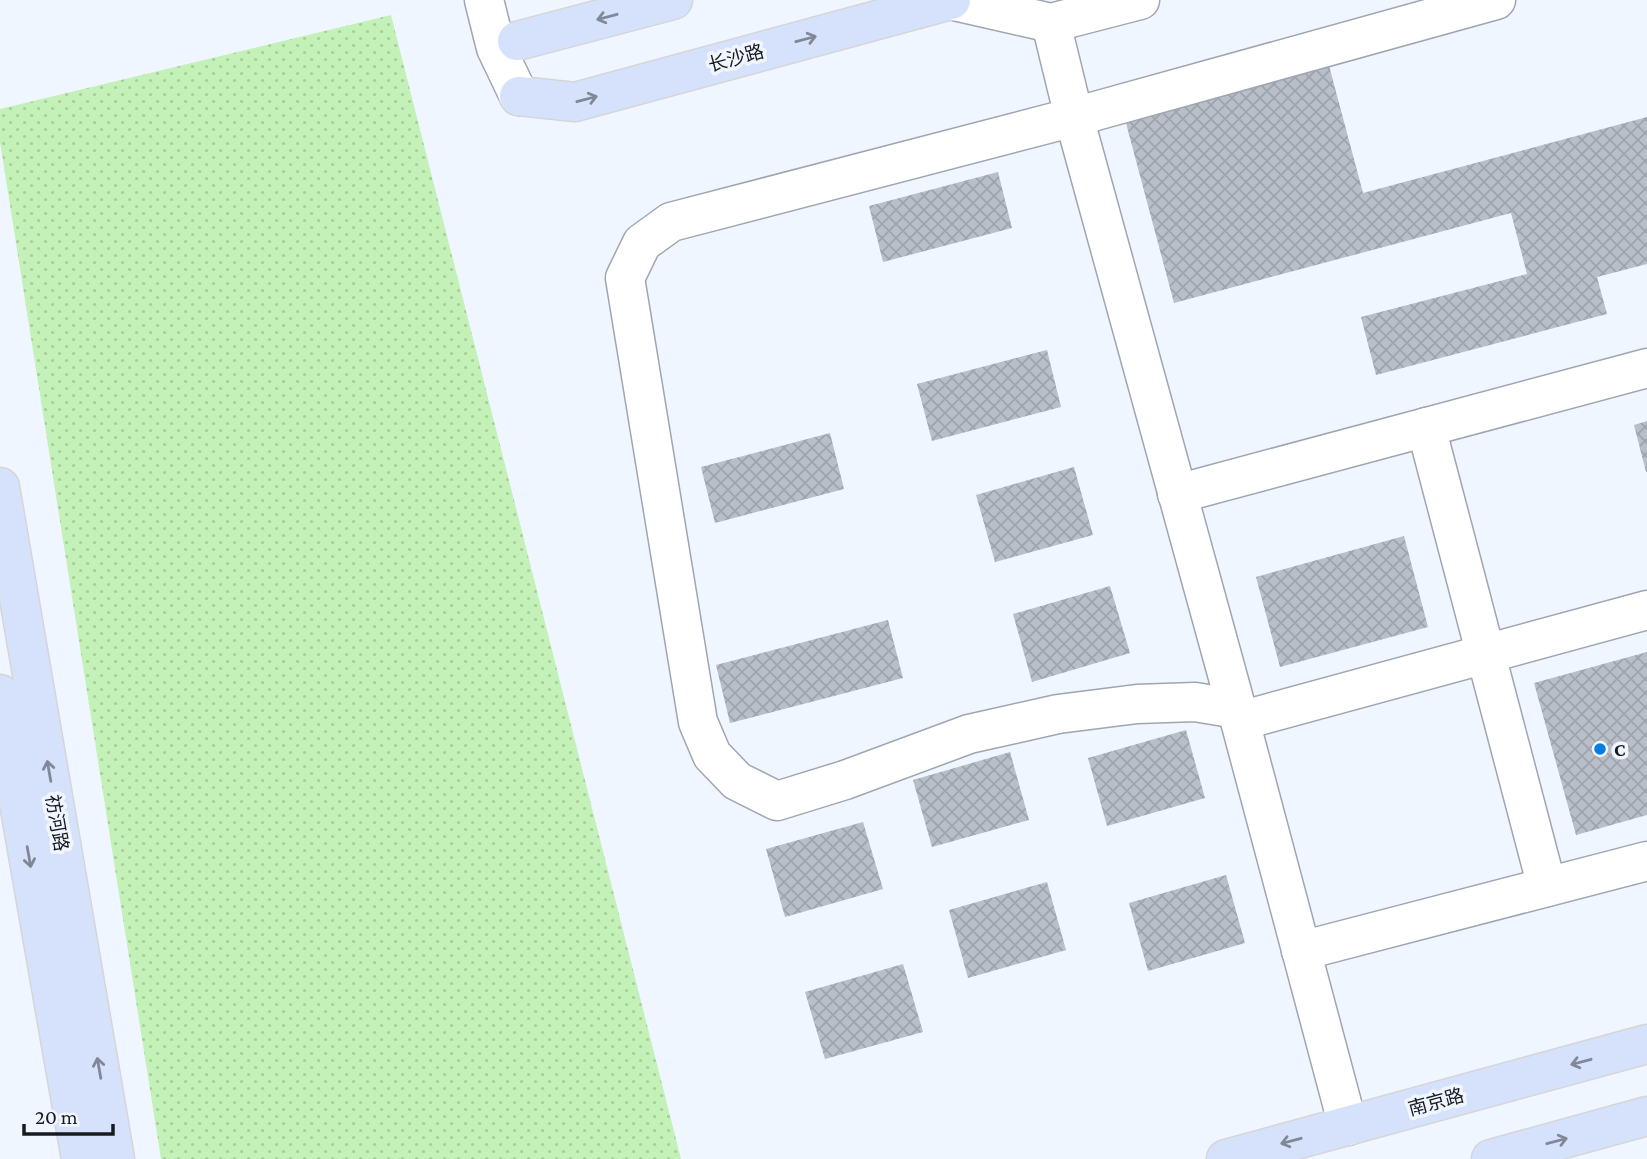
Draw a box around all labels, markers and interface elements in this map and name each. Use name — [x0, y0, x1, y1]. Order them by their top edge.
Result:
one-way arrow — [596, 11, 619, 24]
one-way arrow — [795, 32, 817, 45]
street label: 长沙路 — [706, 40, 766, 76]
one-way arrow — [575, 92, 598, 105]
place label: C — [1614, 739, 1626, 760]
marker: C — [1592, 741, 1608, 757]
one-way arrow — [41, 760, 55, 783]
street label: 祊河路 — [42, 793, 72, 853]
one-way arrow — [22, 845, 36, 868]
one-way arrow — [1570, 1056, 1593, 1069]
one-way arrow — [92, 1057, 105, 1080]
street label: 南京路 — [1406, 1084, 1466, 1120]
scale bar — [24, 1092, 114, 1136]
text: 20 m — [35, 1105, 78, 1129]
one-way arrow — [1545, 1134, 1567, 1147]
one-way arrow — [1280, 1135, 1303, 1148]

